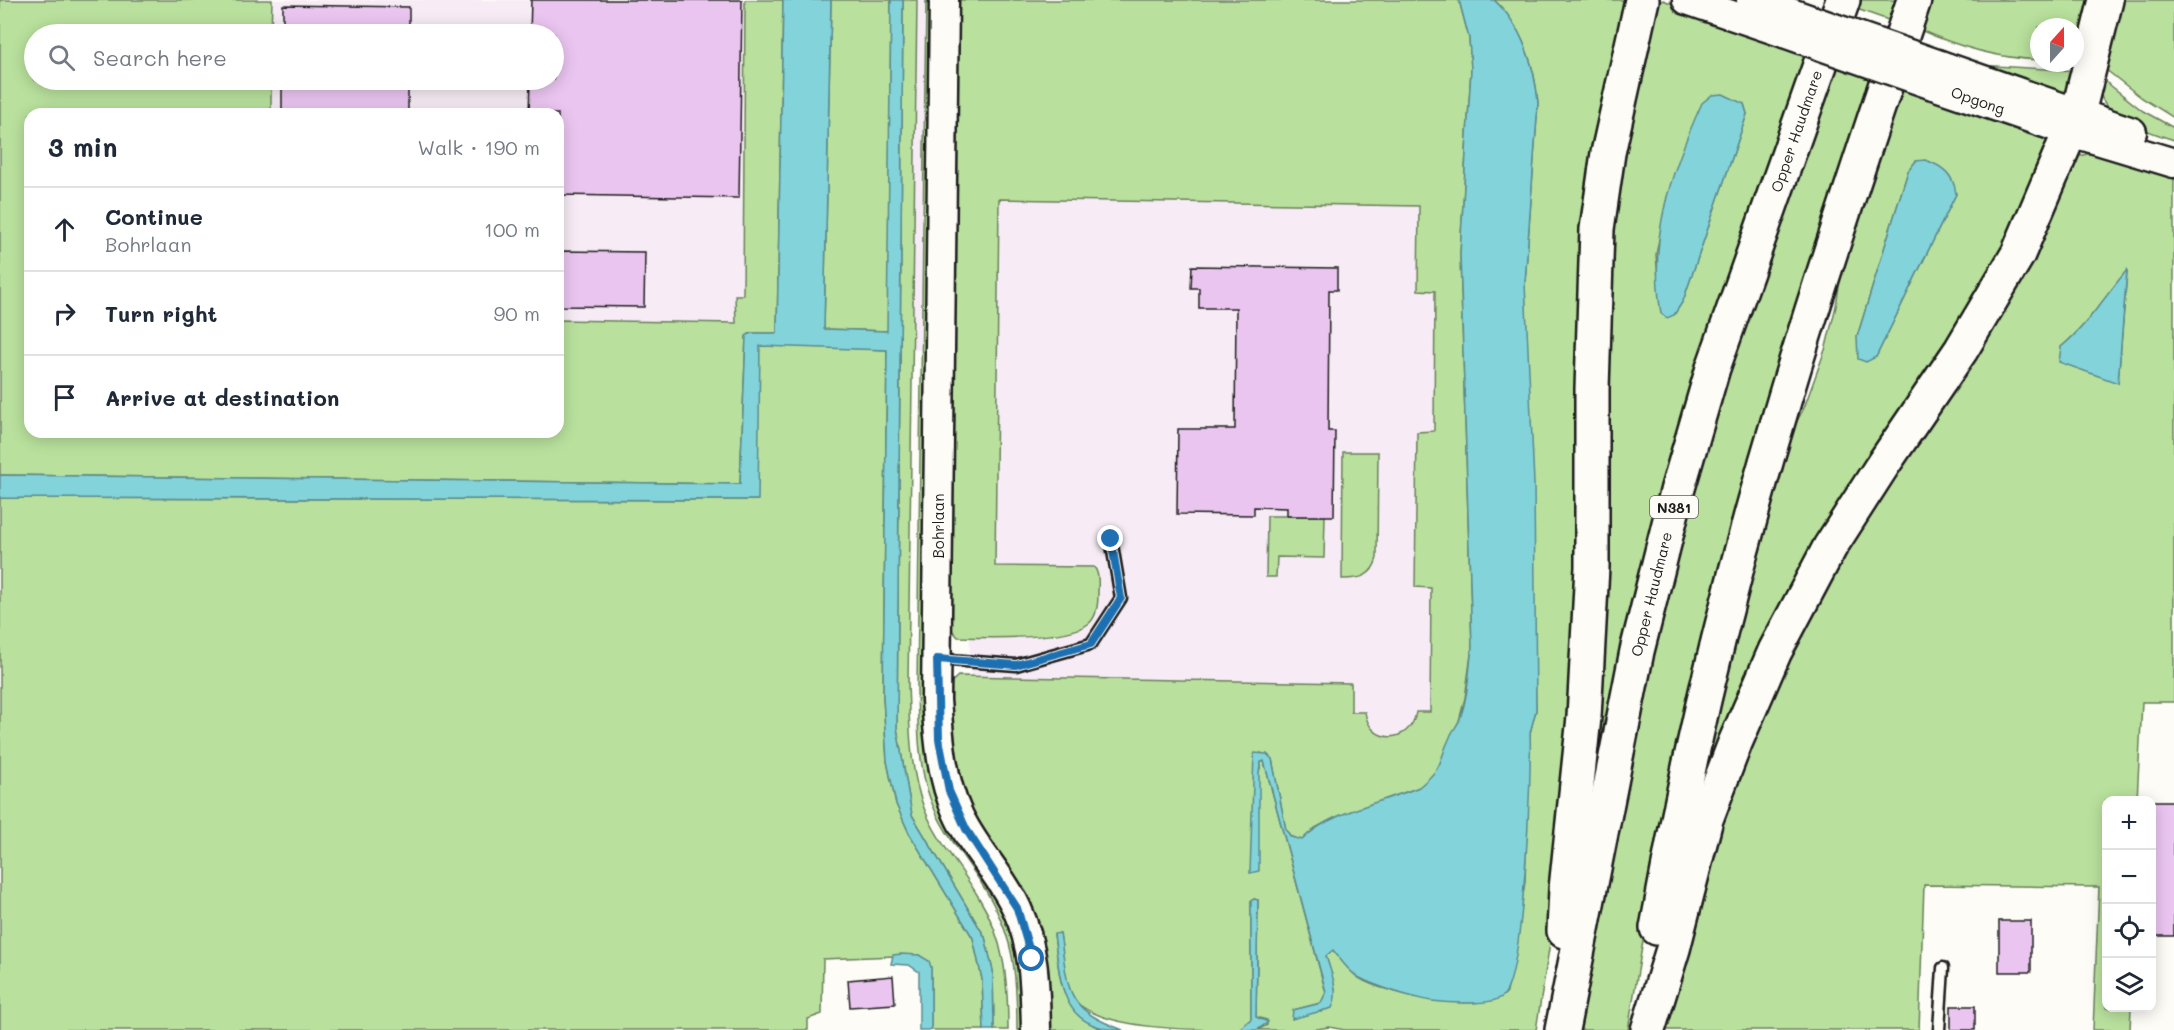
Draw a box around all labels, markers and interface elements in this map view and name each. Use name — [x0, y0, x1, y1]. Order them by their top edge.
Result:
north arrow — [2030, 18, 2084, 72]
search box — [24, 24, 564, 90]
icon: search — [45, 41, 78, 74]
text: Search here — [93, 43, 227, 72]
street label: Opper Haudmare — [1766, 67, 1826, 195]
street label: Opgong — [1948, 81, 2008, 119]
text: 3 min — [48, 130, 117, 164]
text: Walk · 190 m — [417, 134, 540, 160]
text: Continue — [105, 202, 203, 231]
icon: ahead — [48, 213, 81, 246]
text: 100 m — [484, 216, 540, 242]
text: Bohrlaan — [105, 231, 192, 257]
icon: right — [48, 297, 81, 330]
text: Turn right — [105, 299, 217, 328]
text: 90 m — [494, 300, 540, 326]
icon: arrive — [48, 381, 81, 414]
text: Arrive at destination — [105, 383, 340, 412]
street label: Bohrlaan — [928, 494, 948, 558]
road number: N381 — [1650, 496, 1698, 518]
route end — [1097, 525, 1123, 551]
street label: Opper Haudmare — [1626, 530, 1676, 658]
map controls — [2102, 796, 2156, 1012]
button: + — [2102, 796, 2156, 850]
button: − — [2102, 850, 2156, 904]
button: locate — [2102, 904, 2156, 958]
route start — [1018, 945, 1044, 971]
button: layers — [2102, 958, 2156, 1012]

